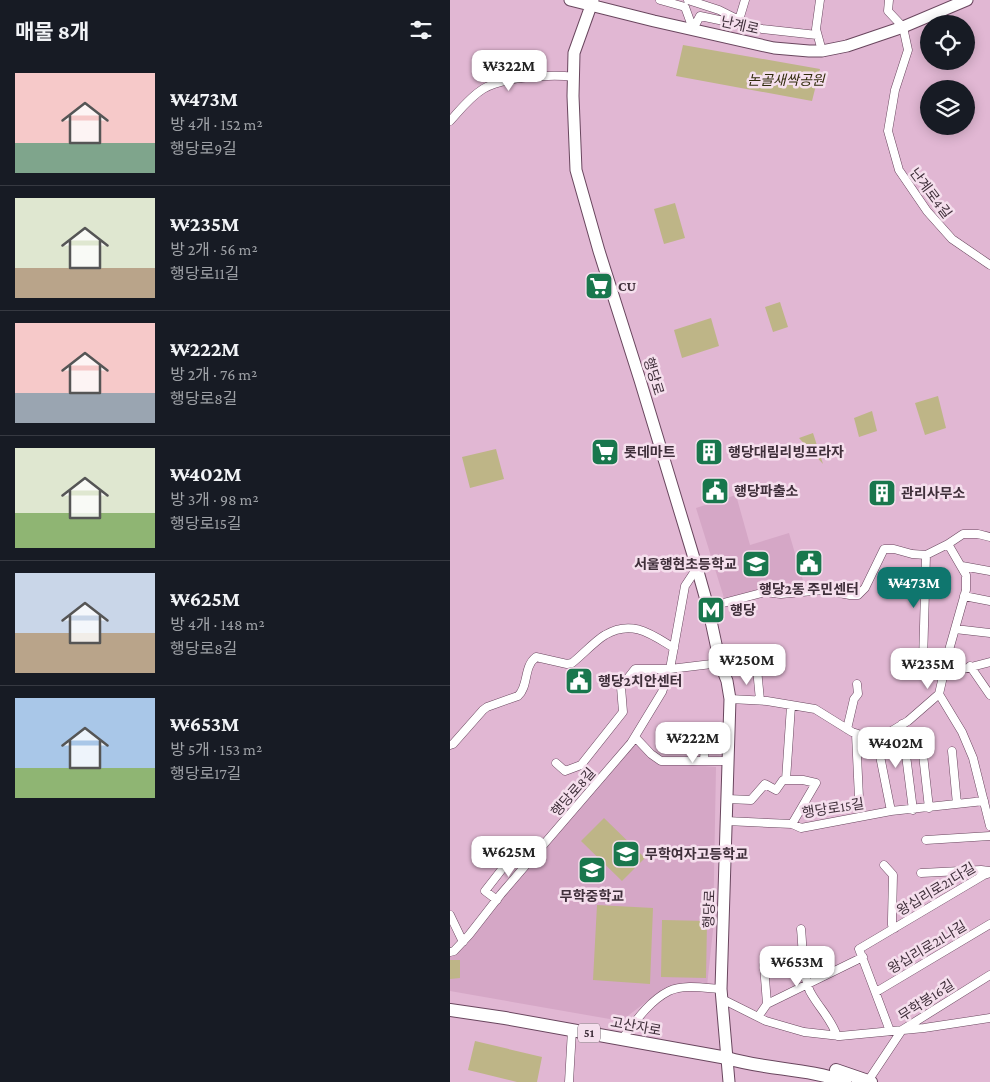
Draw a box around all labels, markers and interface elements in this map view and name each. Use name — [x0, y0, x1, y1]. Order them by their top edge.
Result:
street label: 난계로 — [719, 13, 761, 37]
map controls — [920, 15, 975, 135]
button: locate — [920, 15, 975, 70]
icon: filters — [407, 16, 435, 44]
text: 매물 8개 — [15, 20, 89, 44]
pin: ₩322M — [474, 49, 544, 92]
text: ₩322M — [483, 57, 535, 74]
park label: 논골새싹공원 — [747, 72, 826, 88]
button: layers — [920, 80, 975, 135]
text: ₩473M — [170, 87, 238, 111]
icon: home — [55, 93, 115, 153]
text: 방 4개 · 152 m² — [170, 116, 263, 133]
text: 행당로9길 — [170, 140, 237, 157]
street label: 난계로4길 — [907, 165, 955, 221]
text: ₩235M — [170, 212, 239, 236]
icon: home — [55, 218, 115, 278]
text: 방 2개 · 56 m² — [170, 241, 258, 258]
text: 행당로11길 — [170, 265, 240, 282]
supermarket icon: CU — [584, 271, 614, 301]
place label: CU — [618, 278, 637, 294]
text: ₩222M — [170, 337, 240, 361]
icon: home — [55, 343, 115, 403]
street label: 행당로 — [641, 355, 667, 397]
text: 방 2개 · 76 m² — [170, 366, 257, 383]
text: 행당로8길 — [170, 390, 238, 407]
supermarket icon: 롯데마트 — [590, 437, 620, 467]
building icon: 행당대림리빙프라자 — [694, 437, 724, 467]
place label: 롯데마트 — [624, 444, 676, 460]
place label: 행당대림리빙프라자 — [728, 444, 844, 460]
text: ₩402M — [170, 462, 242, 486]
icon: home — [55, 468, 115, 528]
public building icon: 행당파출소 — [700, 476, 730, 506]
building icon: 관리사무소 — [867, 478, 897, 508]
place label: 행당파출소 — [734, 483, 799, 499]
place label: 관리사무소 — [901, 485, 966, 501]
text: 방 3개 · 98 m² — [170, 491, 259, 508]
text: 행당로15길 — [170, 515, 242, 532]
public building icon: 행당2동 주민센터 — [794, 548, 824, 578]
school or university icon: 서울행현초등학교 — [741, 549, 771, 579]
place label: 서울행현초등학교 — [634, 556, 737, 572]
pin: ₩473M — [879, 566, 949, 609]
text: ₩473M — [888, 574, 940, 591]
place label: 행당2동 주민센터 — [759, 581, 859, 597]
text: ₩625M — [170, 587, 240, 611]
icon: home — [55, 593, 115, 653]
metro station icon: 행당 — [696, 595, 726, 625]
place label: 행당 — [730, 602, 756, 618]
text: 방 4개 · 148 m² — [170, 616, 265, 633]
text: 행당로8길 — [170, 640, 238, 657]
pin: ₩250M — [712, 644, 782, 686]
pin: ₩235M — [893, 648, 963, 690]
text: ₩250M — [720, 651, 774, 668]
text: ₩235M — [902, 655, 954, 672]
public building icon: 행당2치안센터 — [564, 666, 594, 696]
place label: 행당2치안센터 — [598, 673, 682, 689]
text: ₩653M — [170, 712, 239, 736]
icon: home — [55, 718, 115, 778]
pin: ₩222M — [658, 722, 728, 764]
pin: ₩402M — [861, 726, 931, 769]
text: ₩222M — [666, 729, 720, 746]
text: ₩402M — [869, 734, 923, 751]
text: 방 5개 · 153 m² — [170, 741, 262, 758]
street label: 행당로8길 — [548, 764, 598, 820]
text: 행당로17길 — [170, 765, 242, 782]
street label: 행당로15길 — [801, 795, 865, 821]
pin: ₩625M — [474, 836, 544, 878]
school or university icon: 무학여자고등학교 — [611, 839, 641, 869]
text: ₩625M — [482, 843, 536, 860]
place label: 무학여자고등학교 — [645, 846, 748, 862]
school or university icon: 무학중학교 — [577, 855, 607, 885]
street label: 왕십리로21다길 — [894, 859, 978, 919]
place label: 무학중학교 — [560, 888, 624, 904]
street label: 행당로 — [700, 889, 718, 929]
street label: 왕십리로21나길 — [885, 917, 969, 977]
pin: ₩653M — [762, 946, 832, 988]
text: ₩653M — [771, 953, 823, 970]
street label: 무학봉16길 — [895, 976, 957, 1024]
street label: 고산자로 — [609, 1014, 663, 1038]
road number: 51 — [578, 1024, 600, 1042]

